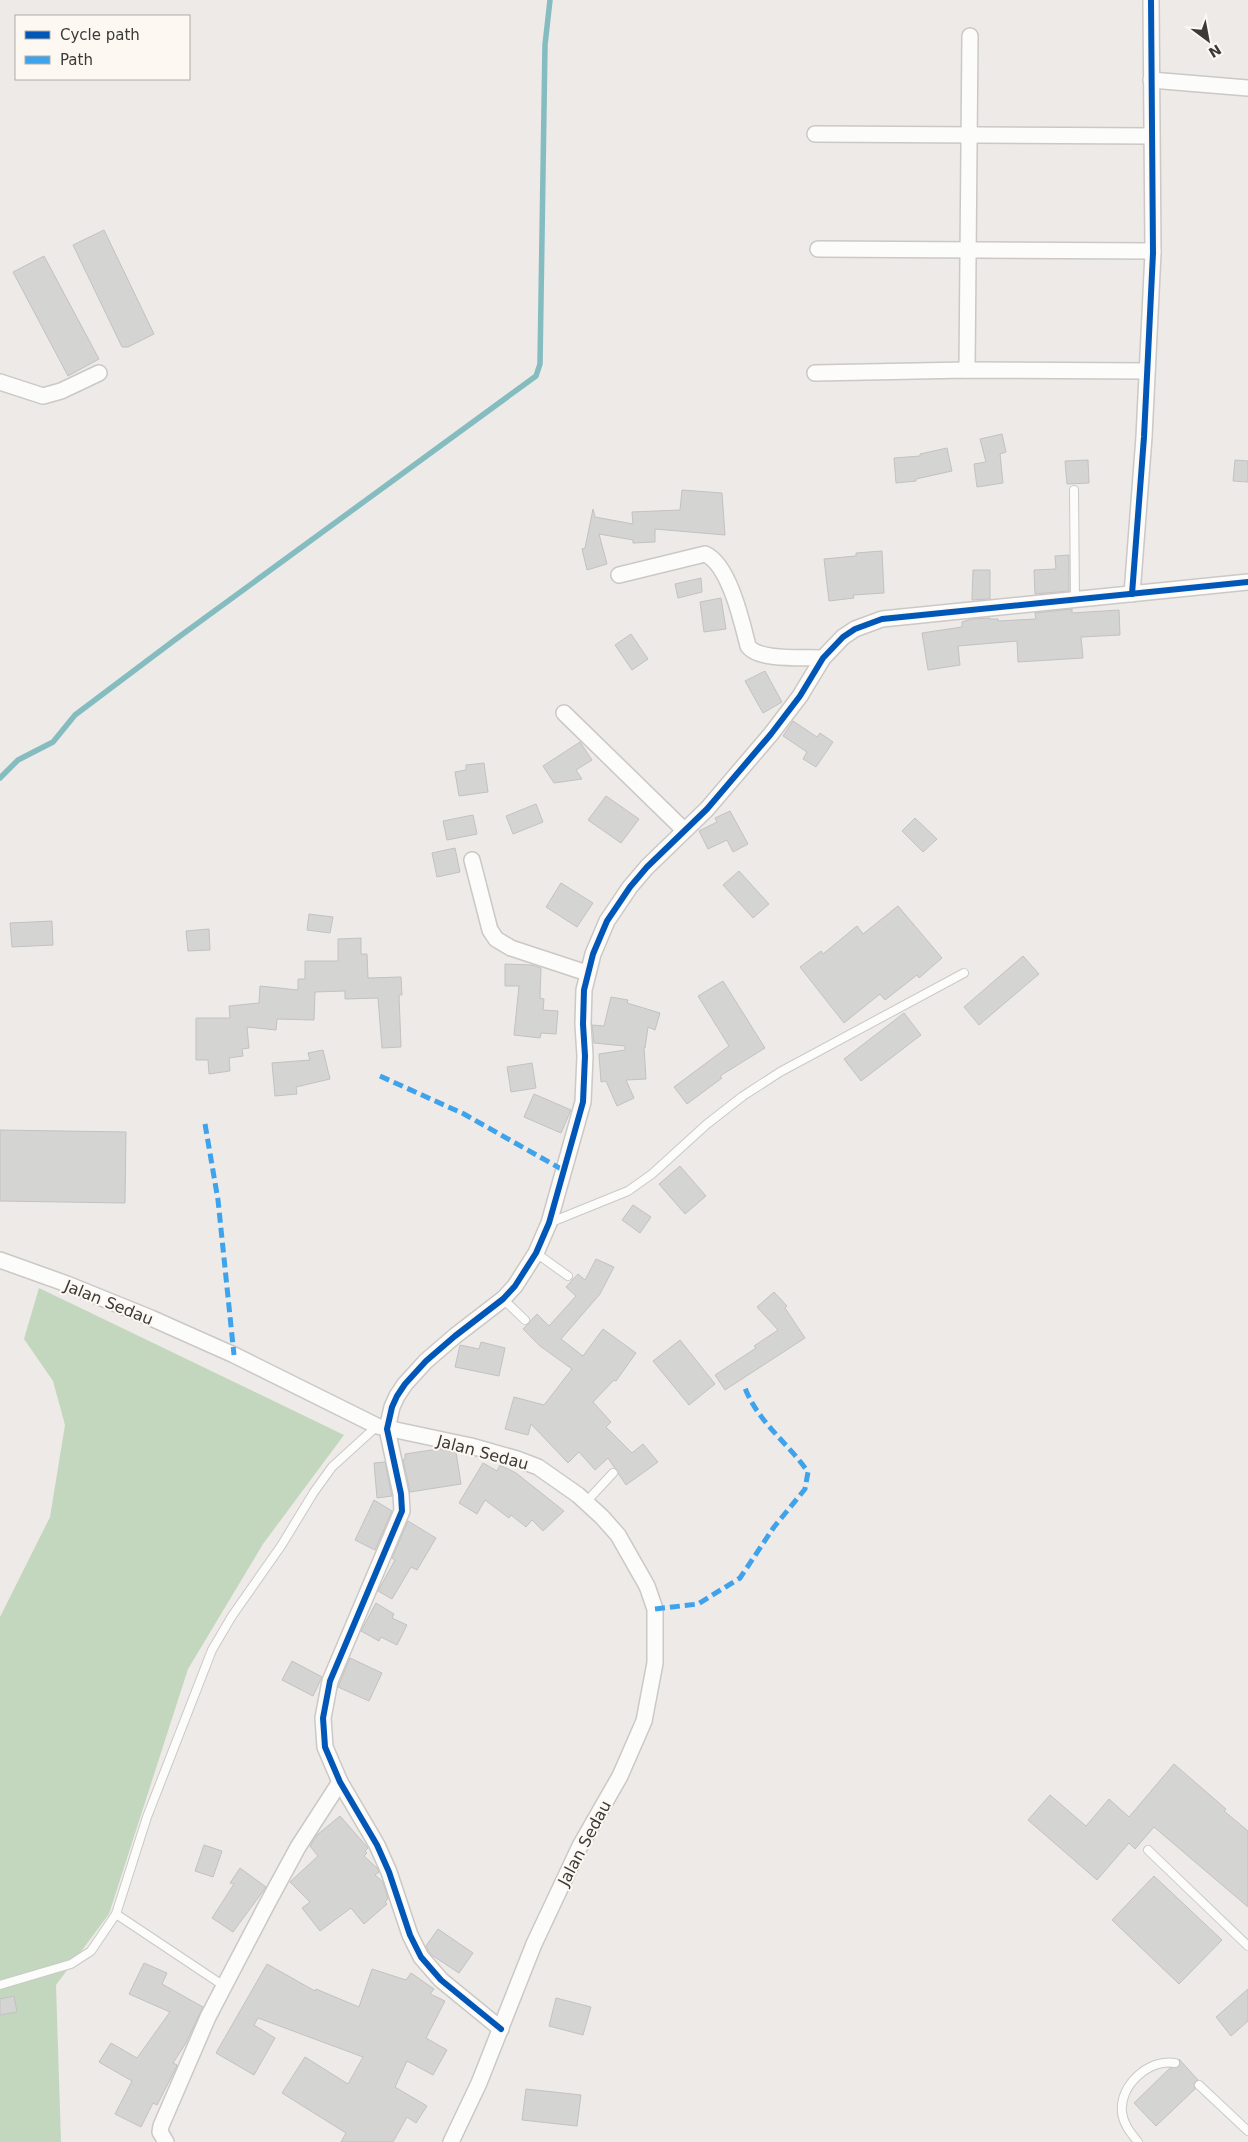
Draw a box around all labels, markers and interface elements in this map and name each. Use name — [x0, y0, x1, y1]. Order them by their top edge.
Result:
legend — [15, 15, 190, 80]
north arrow — [1183, 15, 1233, 65]
text: Cycle path — [60, 26, 140, 44]
text: N — [1206, 41, 1224, 61]
text: Path — [60, 51, 93, 69]
street label: Jalan Sedau — [61, 1276, 156, 1329]
street label: Jalan Sedau — [434, 1431, 531, 1474]
street label: Jalan Sedau — [553, 1797, 615, 1890]

